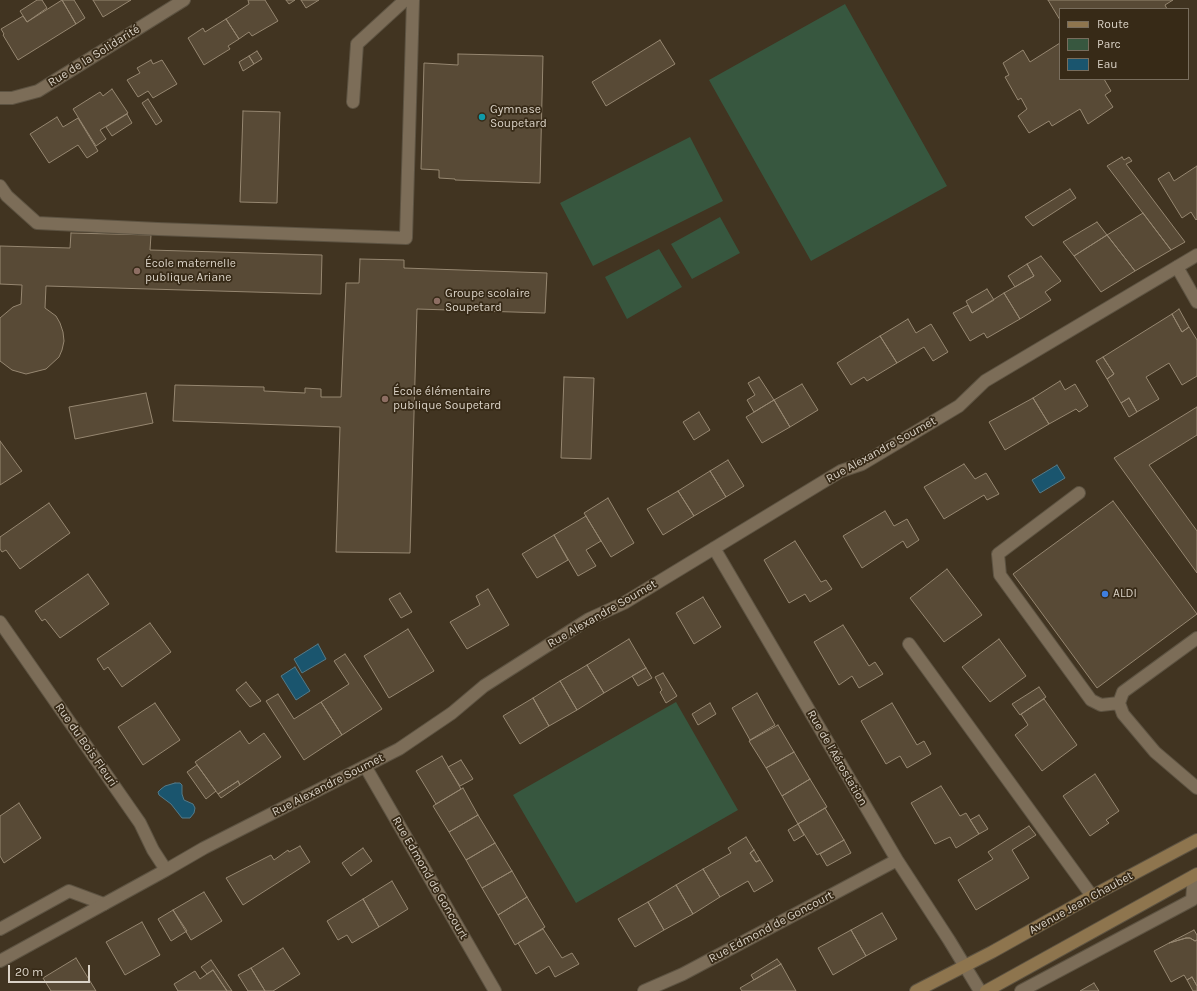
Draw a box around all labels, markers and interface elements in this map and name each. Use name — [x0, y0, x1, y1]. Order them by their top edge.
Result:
legend — [1059, 8, 1189, 80]
text: Route — [1097, 17, 1129, 31]
street label: Rue de la Solidarité — [45, 22, 143, 90]
text: Parc — [1097, 37, 1121, 51]
text: Eau — [1097, 57, 1118, 71]
place label: Gymnase Soupetard — [490, 103, 547, 131]
marker: Gymnase Soupetard — [477, 112, 487, 122]
place label: École maternelle publique Ariane — [145, 257, 236, 285]
marker: École maternelle publique Ariane — [132, 266, 142, 276]
place label: Groupe scolaire Soupetard — [445, 287, 530, 315]
marker: Groupe scolaire Soupetard — [432, 296, 442, 306]
place label: École élémentaire publique Soupetard — [393, 385, 501, 413]
marker: École élémentaire publique Soupetard — [380, 394, 390, 404]
street label: Rue Alexandre Soumet — [824, 414, 938, 486]
street label: Rue Alexandre Soumet — [545, 577, 659, 651]
place label: ALDI — [1113, 587, 1137, 601]
marker: ALDI — [1100, 589, 1110, 599]
street label: Rue du Bois Fleuri — [52, 700, 120, 790]
street label: Rue de l'Aérostation — [804, 708, 870, 808]
street label: Rue Alexandre Soumet — [270, 751, 386, 819]
street label: Rue Edmond de Goncourt — [389, 814, 471, 942]
street label: Avenue Jean Chaubet — [1027, 869, 1135, 937]
street label: Rue Edmond de Goncourt — [706, 888, 836, 966]
scale bar — [10, 957, 92, 983]
text: 20 m — [15, 965, 43, 979]

